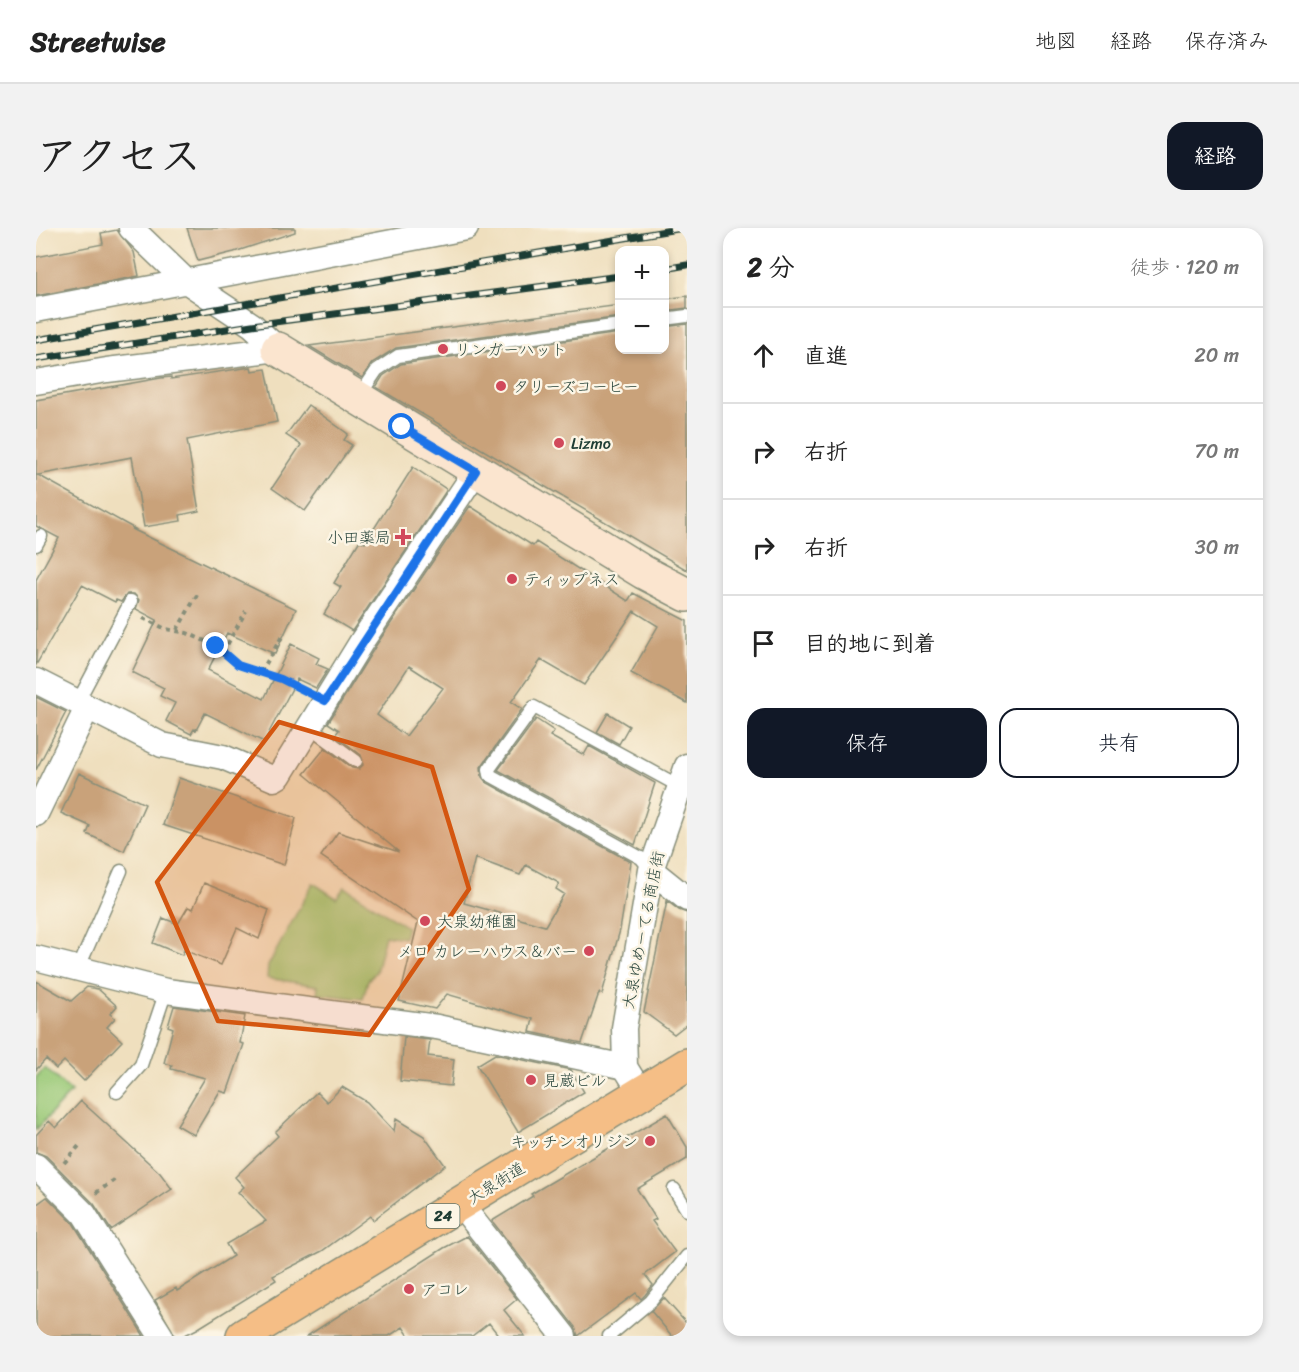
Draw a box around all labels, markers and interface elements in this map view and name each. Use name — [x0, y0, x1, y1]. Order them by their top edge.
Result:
text: Streetwise — [30, 17, 166, 66]
text: 地図 — [1035, 22, 1077, 60]
text: 経路 — [1110, 22, 1152, 60]
text: 保存済み — [1185, 22, 1269, 60]
text: アクセス — [36, 119, 201, 193]
button: 経路 — [1167, 122, 1263, 190]
text: 2 分 — [747, 244, 795, 290]
map controls — [615, 246, 669, 354]
button: + — [615, 246, 669, 300]
text: 徒歩 · 120 m — [1130, 250, 1239, 285]
button: − — [615, 300, 669, 354]
place label: リンガーハット — [455, 335, 567, 364]
text: 直進 — [804, 336, 848, 375]
text: 20 m — [1194, 338, 1239, 373]
icon: ahead — [747, 339, 780, 372]
marker: リンガーハット — [436, 342, 450, 356]
place label: タリーズコーヒー — [513, 372, 639, 401]
marker: タリーズコーヒー — [494, 379, 508, 393]
route start — [388, 413, 414, 439]
place label: Lizmo — [571, 429, 611, 458]
text: 右折 — [804, 432, 848, 471]
text: 70 m — [1194, 434, 1239, 469]
icon: right — [747, 435, 780, 468]
marker: Lizmo — [552, 436, 566, 450]
place label: 小田薬局 — [327, 523, 391, 552]
text: 右折 — [804, 528, 848, 567]
marker: 小田薬局 — [396, 530, 410, 544]
text: 30 m — [1195, 530, 1239, 565]
icon: right — [747, 531, 780, 564]
place label: ティップネス — [524, 565, 620, 594]
marker: ティップネス — [505, 572, 519, 586]
text: 目的地に到着 — [804, 624, 936, 663]
icon: arrive — [747, 627, 780, 660]
route end — [202, 632, 228, 658]
button: 保存 — [747, 708, 987, 778]
button: 共有 — [999, 708, 1239, 778]
street label: 大泉ゆめーてる商店街 — [613, 849, 673, 1011]
place label: 大泉幼稚園 — [437, 907, 517, 936]
marker: 大泉幼稚園 — [418, 914, 432, 928]
place label: メロ カレーハウス＆バー — [397, 937, 577, 966]
marker: メロ カレーハウス＆バー — [582, 944, 596, 958]
place label: 見蔵ビル — [543, 1066, 607, 1095]
marker: 見蔵ビル — [524, 1073, 538, 1087]
place label: キッチンオリジン — [510, 1127, 638, 1156]
marker: キッチンオリジン — [643, 1134, 657, 1148]
street label: 大泉街道 — [461, 1154, 531, 1212]
road number: 24 — [426, 1204, 460, 1228]
place label: アコレ — [421, 1275, 469, 1304]
marker: アコレ — [402, 1282, 416, 1296]

